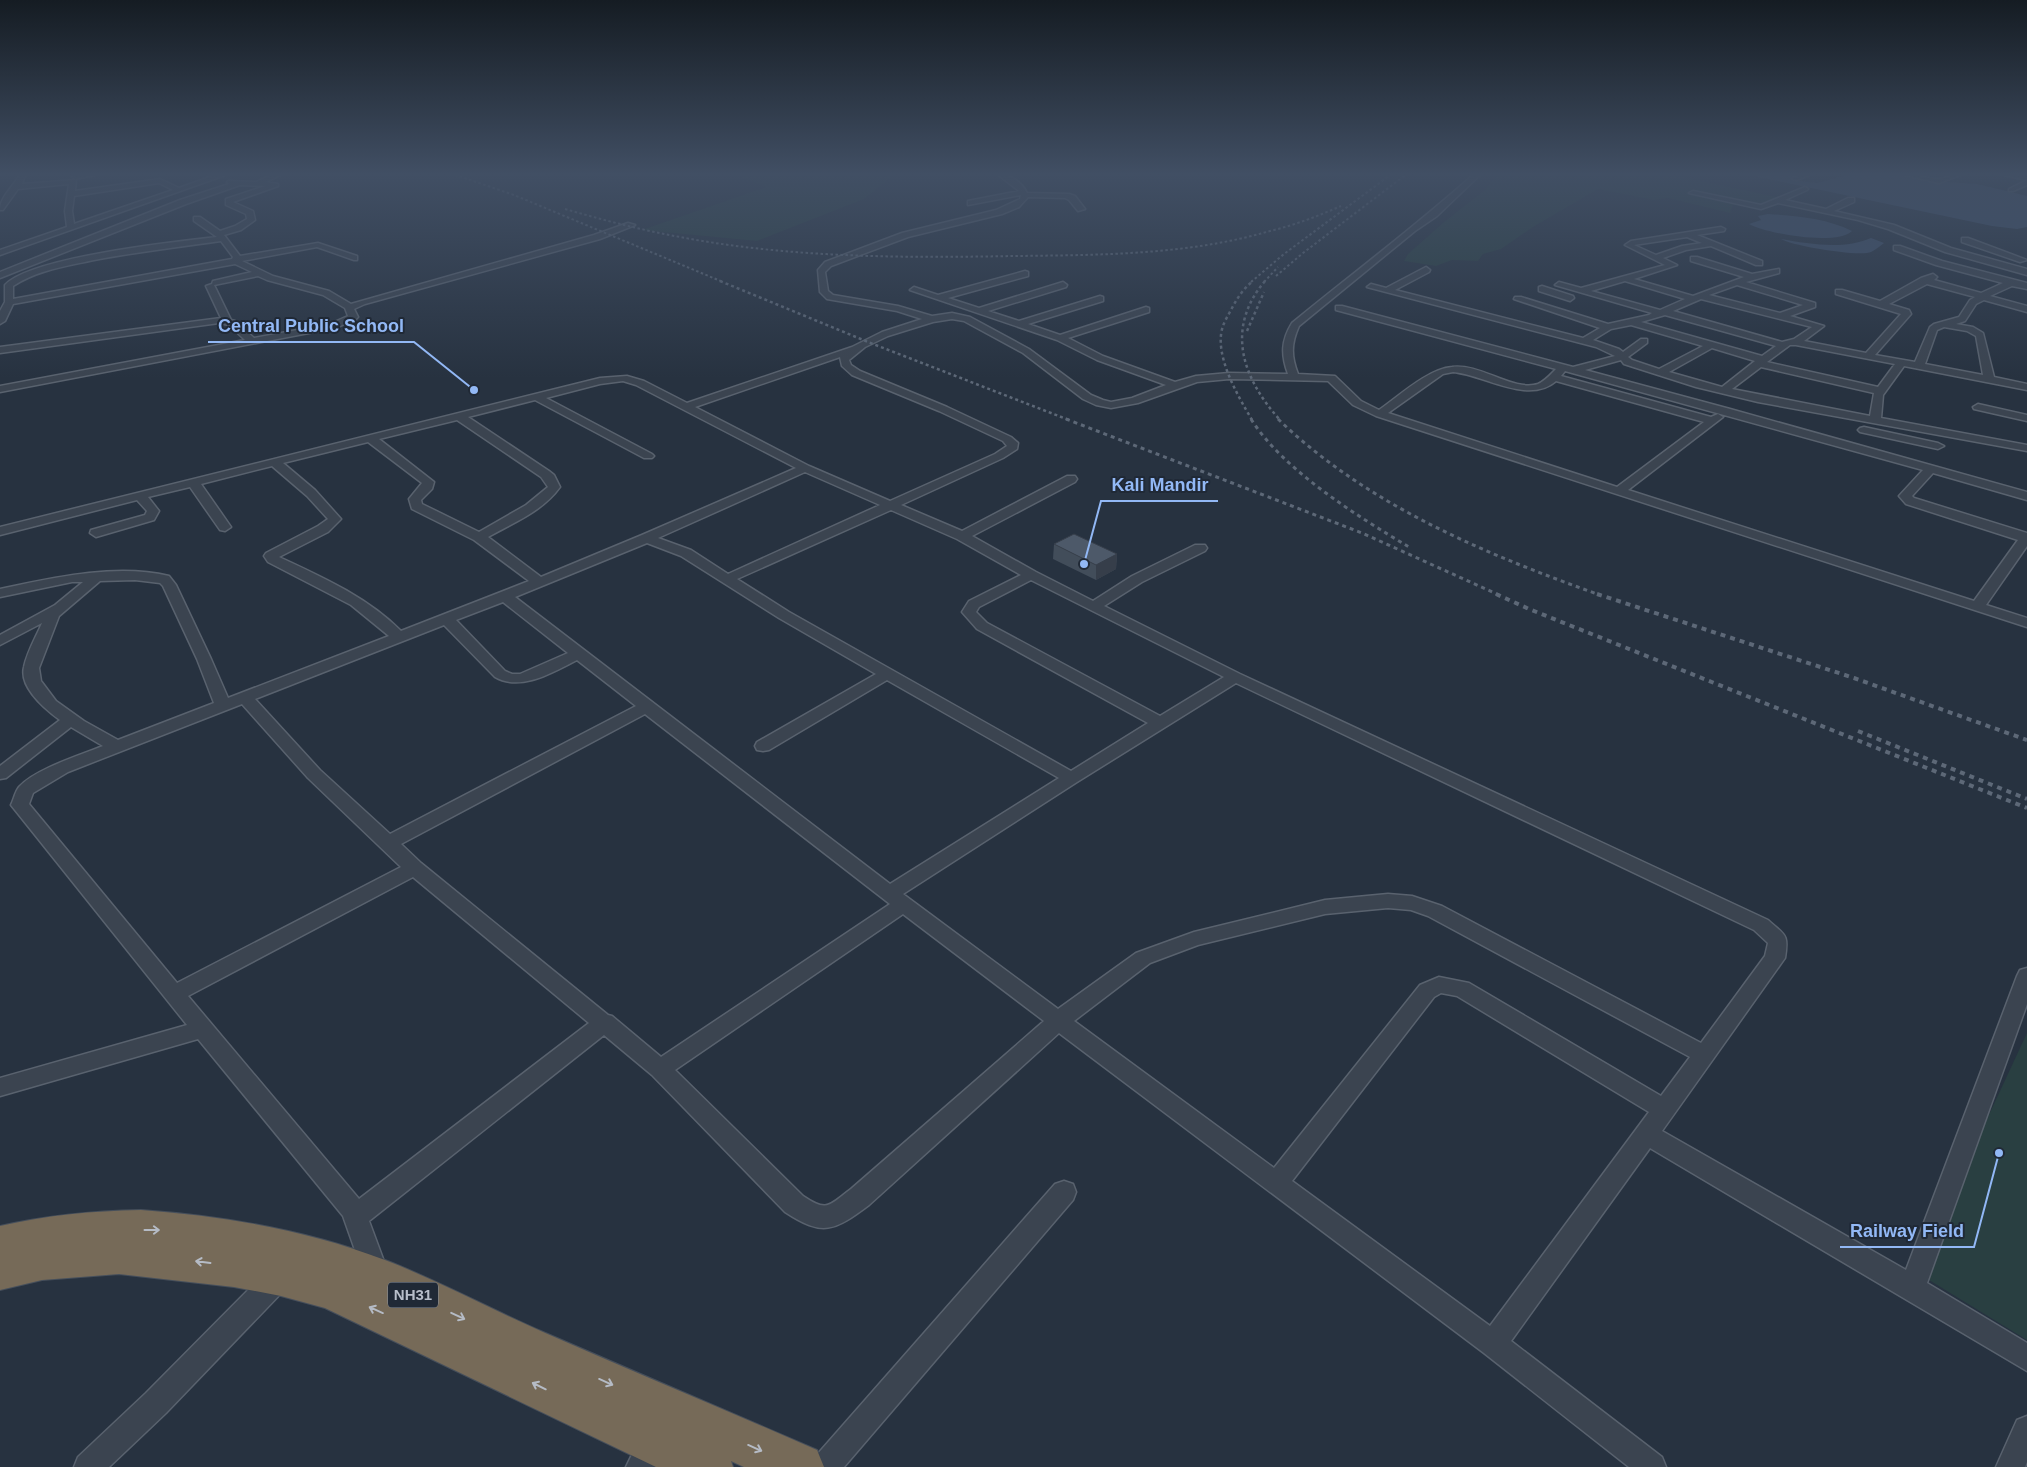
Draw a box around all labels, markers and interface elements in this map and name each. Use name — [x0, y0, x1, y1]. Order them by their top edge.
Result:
callout: Central Public School — [208, 309, 414, 342]
text: Central Public School — [218, 316, 404, 336]
callout: Kali Mandir — [1101, 468, 1218, 501]
text: Kali Mandir — [1111, 475, 1209, 495]
callout: Railway Field — [1840, 1214, 1974, 1247]
text: Railway Field — [1850, 1221, 1964, 1241]
one-way arrow — [144, 1225, 160, 1235]
one-way arrow — [196, 1257, 212, 1267]
road number: NH31 — [388, 1282, 438, 1308]
one-way arrow — [369, 1304, 384, 1314]
one-way arrow — [450, 1311, 465, 1321]
one-way arrow — [598, 1378, 613, 1388]
one-way arrow — [532, 1381, 547, 1391]
one-way arrow — [747, 1443, 762, 1453]

